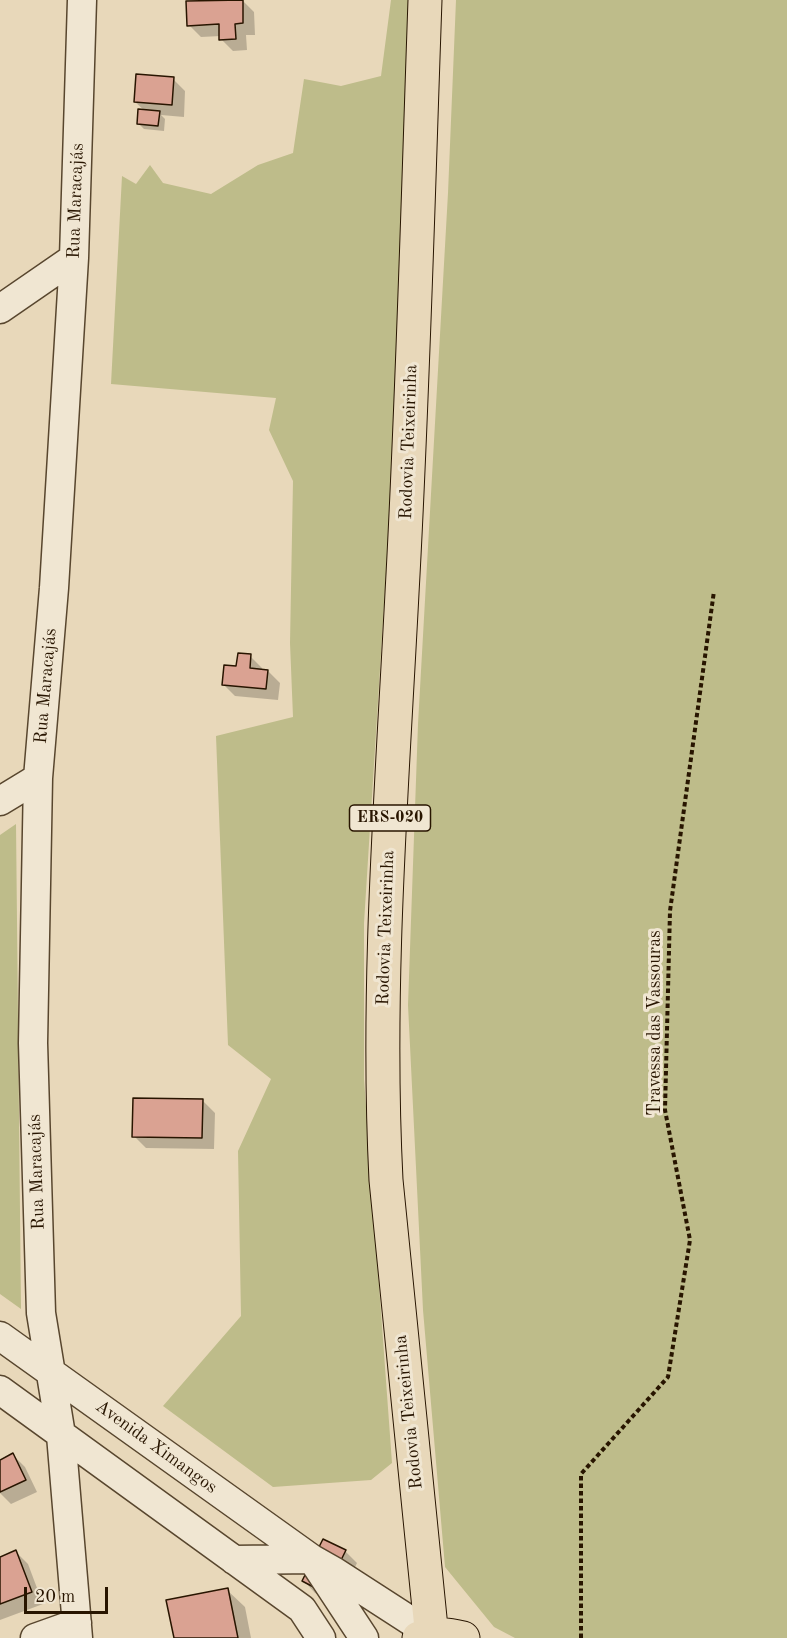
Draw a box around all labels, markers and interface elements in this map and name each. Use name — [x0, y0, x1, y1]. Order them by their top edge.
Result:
street label: Rua Maracajás — [63, 143, 89, 259]
street label: Rodovia Teixeirinha — [395, 364, 423, 520]
street label: Rua Maracajás — [30, 627, 62, 745]
road number: ERS-020 — [350, 805, 430, 831]
street label: Rodovia Teixeirinha — [372, 850, 400, 1006]
street label: Travessa das Vassouras — [644, 930, 666, 1116]
street label: Rua Maracajás — [24, 1114, 50, 1230]
street label: Rodovia Teixeirinha — [390, 1334, 428, 1490]
street label: Avenida Ximangos — [91, 1396, 221, 1498]
scale bar — [27, 1575, 111, 1613]
text: 20 m — [35, 1588, 75, 1606]

